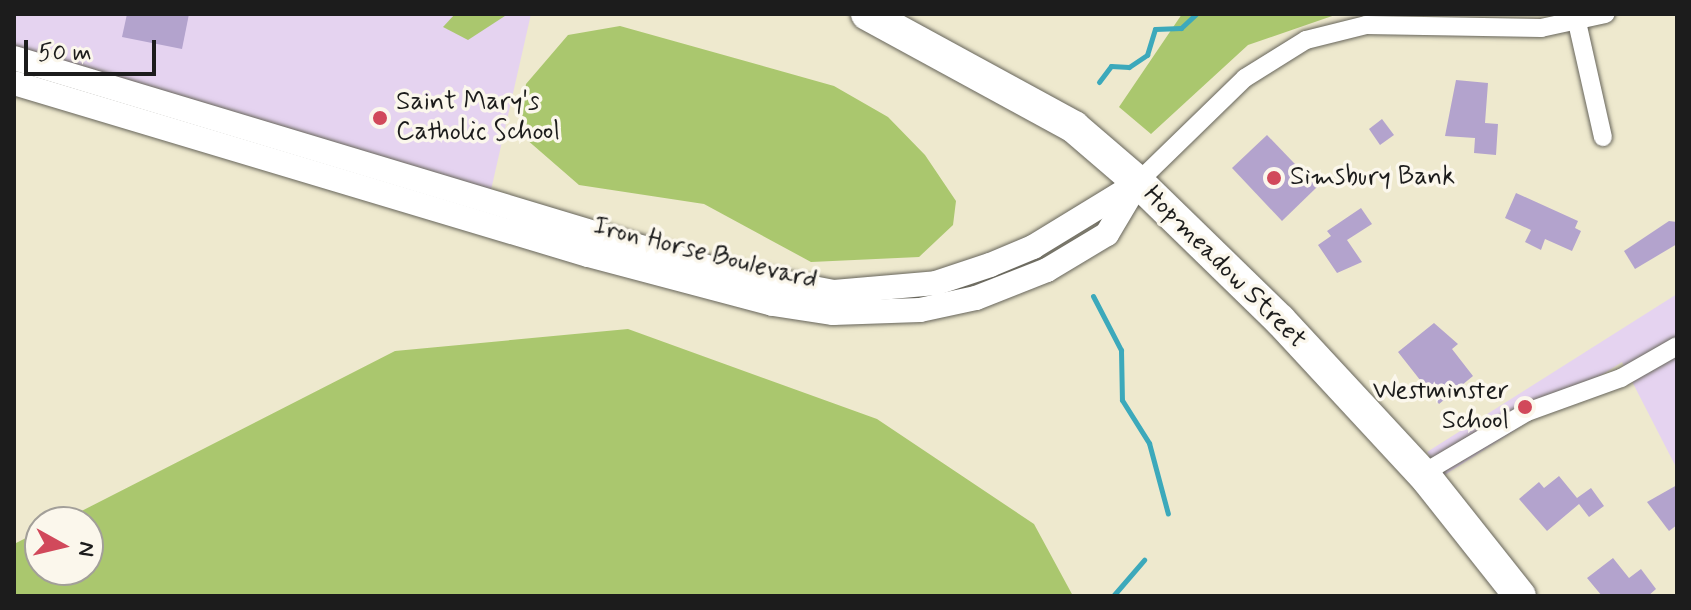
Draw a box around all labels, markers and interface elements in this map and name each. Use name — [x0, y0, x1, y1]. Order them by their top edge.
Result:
scale bar — [28, 24, 160, 74]
text: 50 m — [38, 38, 92, 69]
place label: Saint Mary's Catholic School — [396, 87, 561, 148]
marker: Saint Mary's Catholic School — [371, 109, 389, 127]
place label: Simsbury Bank — [1290, 162, 1455, 194]
marker: Simsbury Bank — [1265, 169, 1283, 187]
street label: Hopmeadow Street — [1136, 180, 1312, 356]
street label: Iron Horse Boulevard — [592, 212, 818, 296]
place label: Westminster School — [1373, 376, 1509, 438]
marker: Westminster School — [1516, 398, 1534, 416]
north arrow — [24, 506, 104, 586]
text: N — [71, 540, 101, 558]

